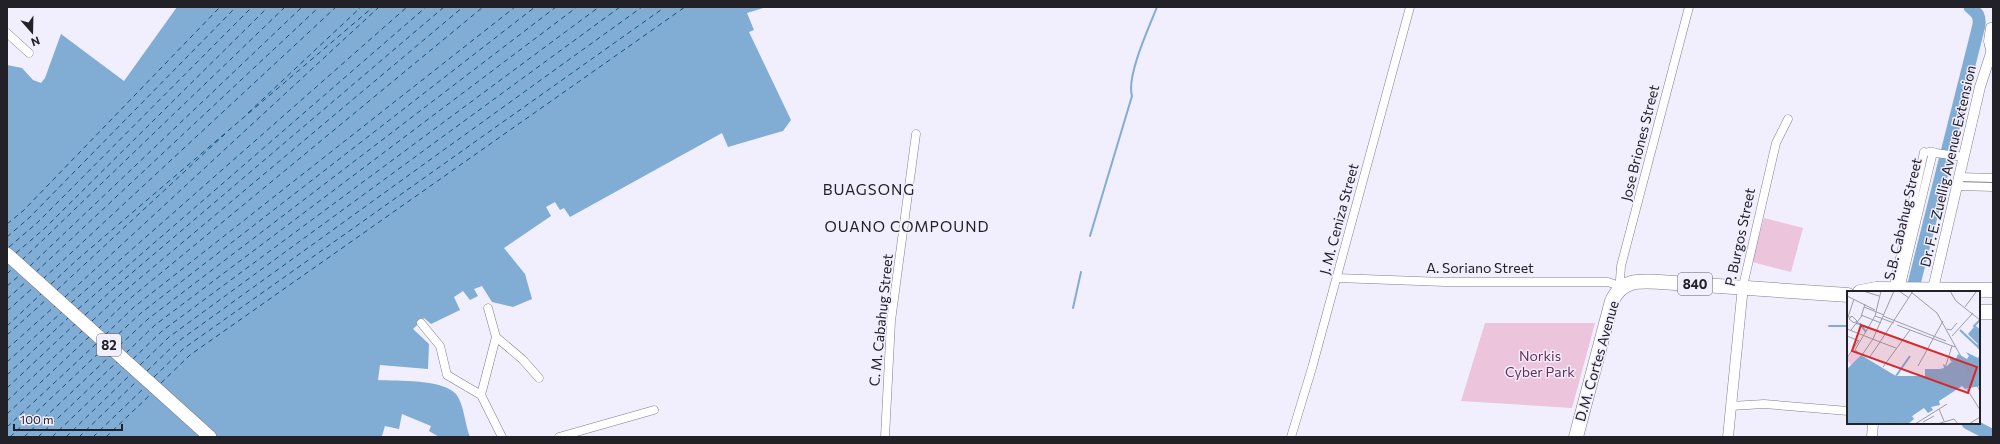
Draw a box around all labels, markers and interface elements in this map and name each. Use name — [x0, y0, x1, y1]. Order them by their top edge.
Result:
north arrow — [12, 12, 52, 52]
text: N — [29, 34, 42, 49]
street label: Dr. F. E. Zuellig Avenue Extension — [1916, 63, 1979, 268]
street label: Jose Briones Street — [1617, 83, 1662, 203]
street label: S.B. Cabahug Street — [1880, 156, 1925, 282]
street label: J. M. Ceniza Street — [1315, 161, 1362, 276]
district label: BUAGSONG — [823, 180, 915, 198]
street label: P. Burgos Street — [1721, 186, 1758, 288]
district label: OUANO COMPOUND — [824, 217, 990, 235]
street label: C. M. Cabahug Street — [865, 253, 896, 387]
street label: A. Soriano Street — [1426, 259, 1534, 276]
road number: 840 — [1678, 273, 1712, 295]
inset map — [1847, 291, 1980, 424]
street label: D.M. Cortes Avenue — [1571, 298, 1622, 423]
road number: 82 — [97, 334, 121, 356]
park label: Norkis Cyber Park — [1505, 347, 1575, 380]
scale bar — [14, 406, 122, 432]
text: 100 m — [20, 412, 54, 426]

